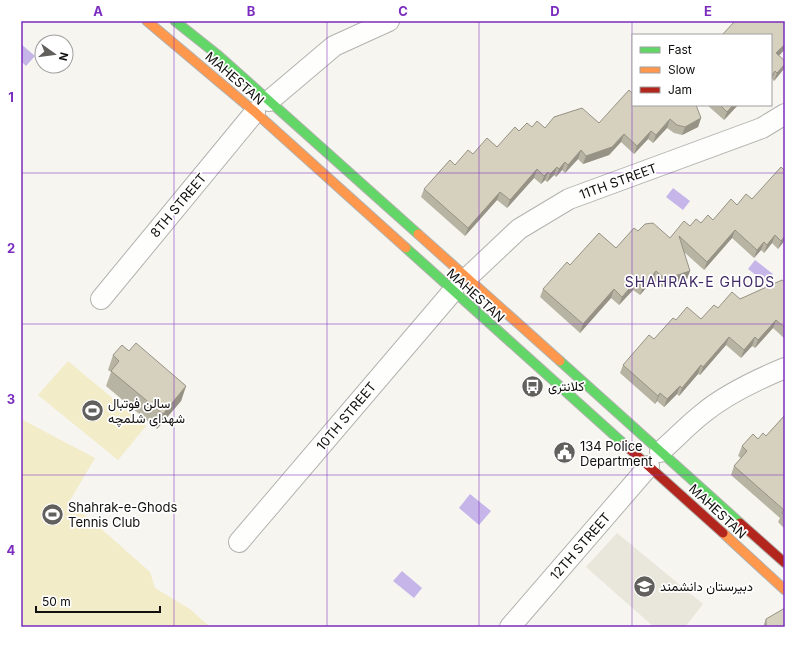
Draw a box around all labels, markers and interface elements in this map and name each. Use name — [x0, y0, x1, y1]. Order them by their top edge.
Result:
text: A — [93, 3, 103, 19]
text: B — [247, 3, 256, 19]
text: C — [398, 3, 408, 19]
text: D — [550, 3, 560, 19]
text: E — [704, 3, 712, 19]
north arrow — [34, 34, 74, 74]
legend — [632, 34, 772, 106]
text: Fast — [668, 42, 692, 57]
street label: MAHESTAN — [202, 48, 268, 108]
text: N — [56, 51, 72, 62]
text: Slow — [668, 62, 696, 77]
text: Jam — [668, 82, 692, 97]
text: 1 — [8, 89, 14, 105]
street label: 11TH STREET — [577, 160, 659, 202]
street label: 8TH STREET — [147, 170, 209, 240]
text: 2 — [7, 240, 15, 256]
street label: MAHESTAN — [444, 265, 508, 325]
district label: SHAHRAK-E GHODS — [625, 273, 775, 290]
bus stop icon: کلانتری — [520, 373, 546, 399]
place label: کلانتری — [548, 378, 584, 395]
street label: 10TH STREET — [313, 379, 379, 453]
text: 3 — [7, 391, 15, 407]
place label: سالن فوتبال شهدای شلمچه — [108, 395, 185, 428]
sports icon: سالن فوتبال شهدای شلمچه — [79, 397, 105, 423]
place label: 134 Police Department — [580, 438, 653, 469]
public building icon: 134 Police Department — [551, 440, 577, 466]
street label: MAHESTAN — [686, 480, 750, 542]
place label: Shahrak-e-Ghods Tennis Club — [68, 499, 177, 530]
sports icon: Shahrak-e-Ghods Tennis Club — [39, 501, 65, 527]
street label: 12TH STREET — [546, 509, 614, 583]
text: 4 — [7, 542, 16, 558]
school or university icon: دبیرستان دانشمند — [631, 573, 657, 599]
place label: دبیرستان دانشمند — [660, 578, 753, 595]
scale bar — [36, 588, 160, 614]
text: 50 m — [42, 594, 71, 609]

